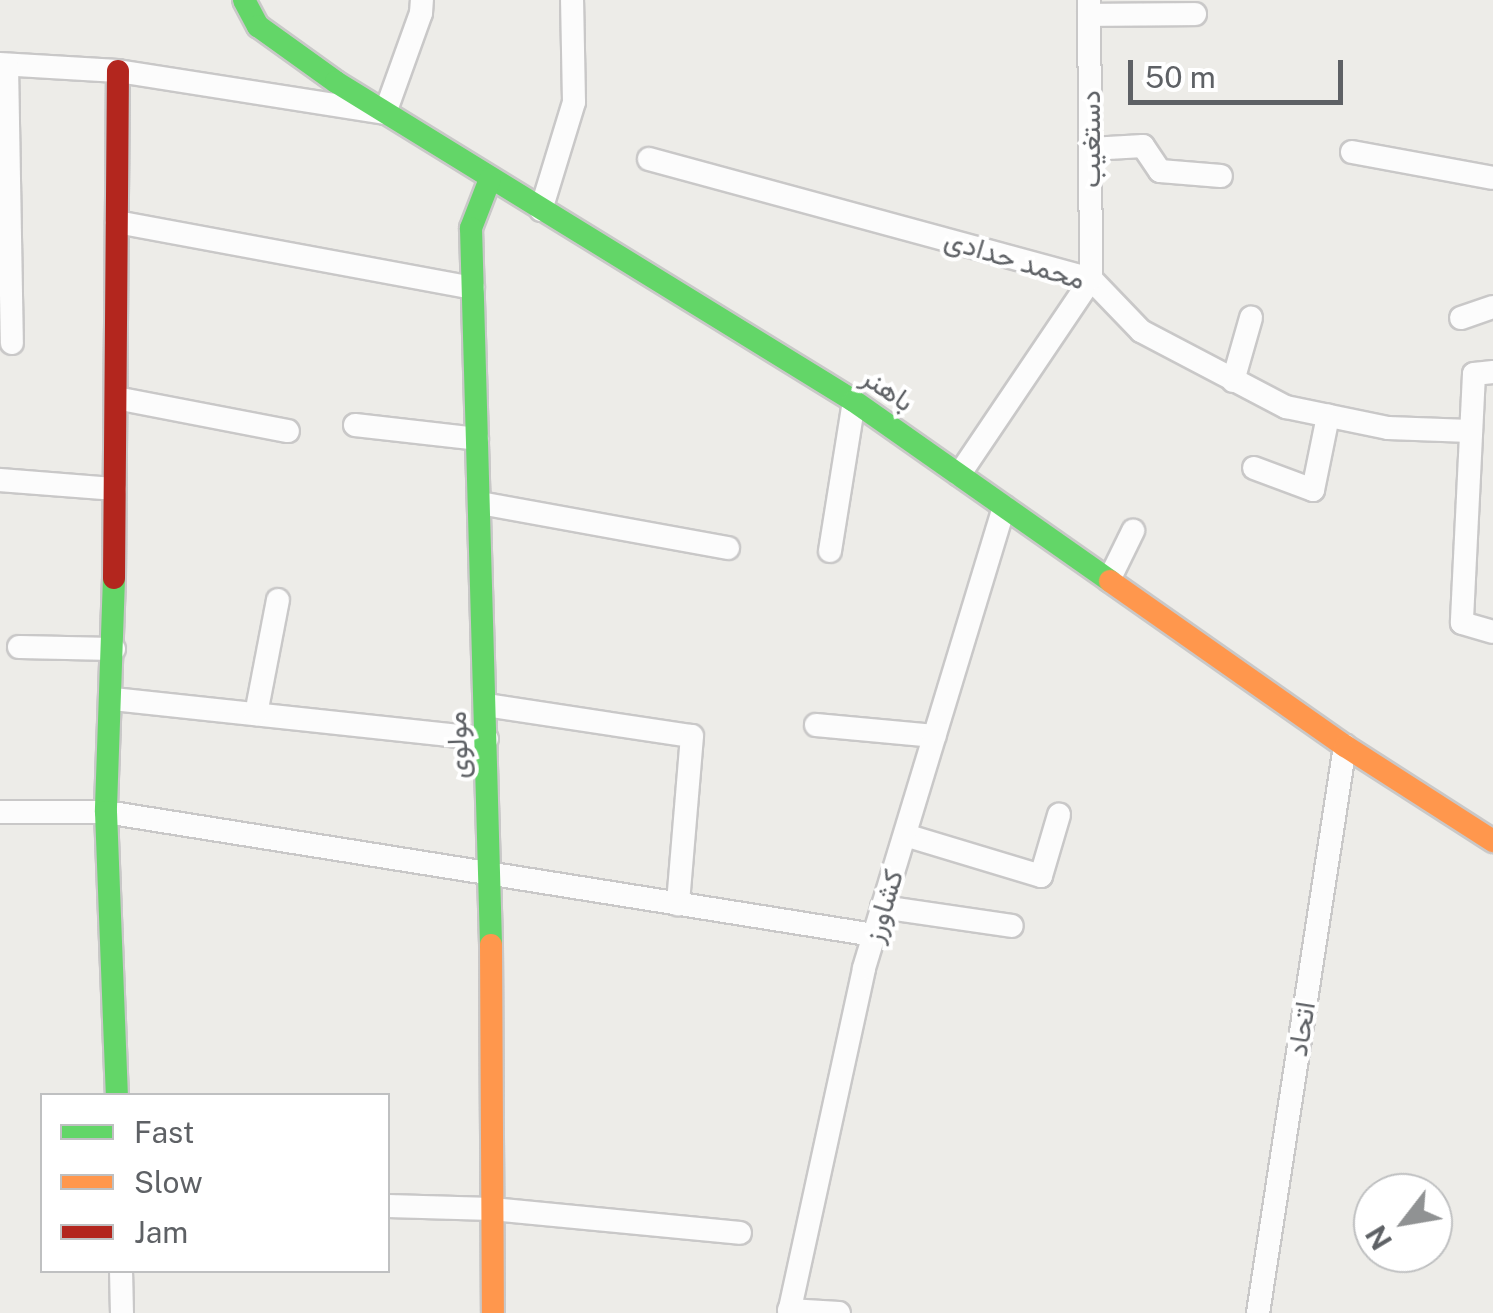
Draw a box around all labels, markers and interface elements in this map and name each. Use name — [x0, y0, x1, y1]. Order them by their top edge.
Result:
scale bar — [1133, 40, 1348, 102]
text: 50 m — [1145, 59, 1216, 95]
street label: دستغیب — [1073, 90, 1107, 188]
street label: محمد حدادی — [941, 222, 1089, 296]
street label: باهنر — [856, 360, 920, 418]
street label: مولوی — [439, 711, 475, 779]
street label: کشاورز — [856, 865, 910, 947]
street label: اتحاد — [1280, 999, 1322, 1059]
legend — [40, 1093, 390, 1273]
text: Fast — [134, 1114, 194, 1150]
text: Slow — [134, 1164, 203, 1200]
north arrow — [1353, 1173, 1453, 1273]
text: Jam — [134, 1214, 188, 1250]
text: N — [1359, 1220, 1398, 1256]

